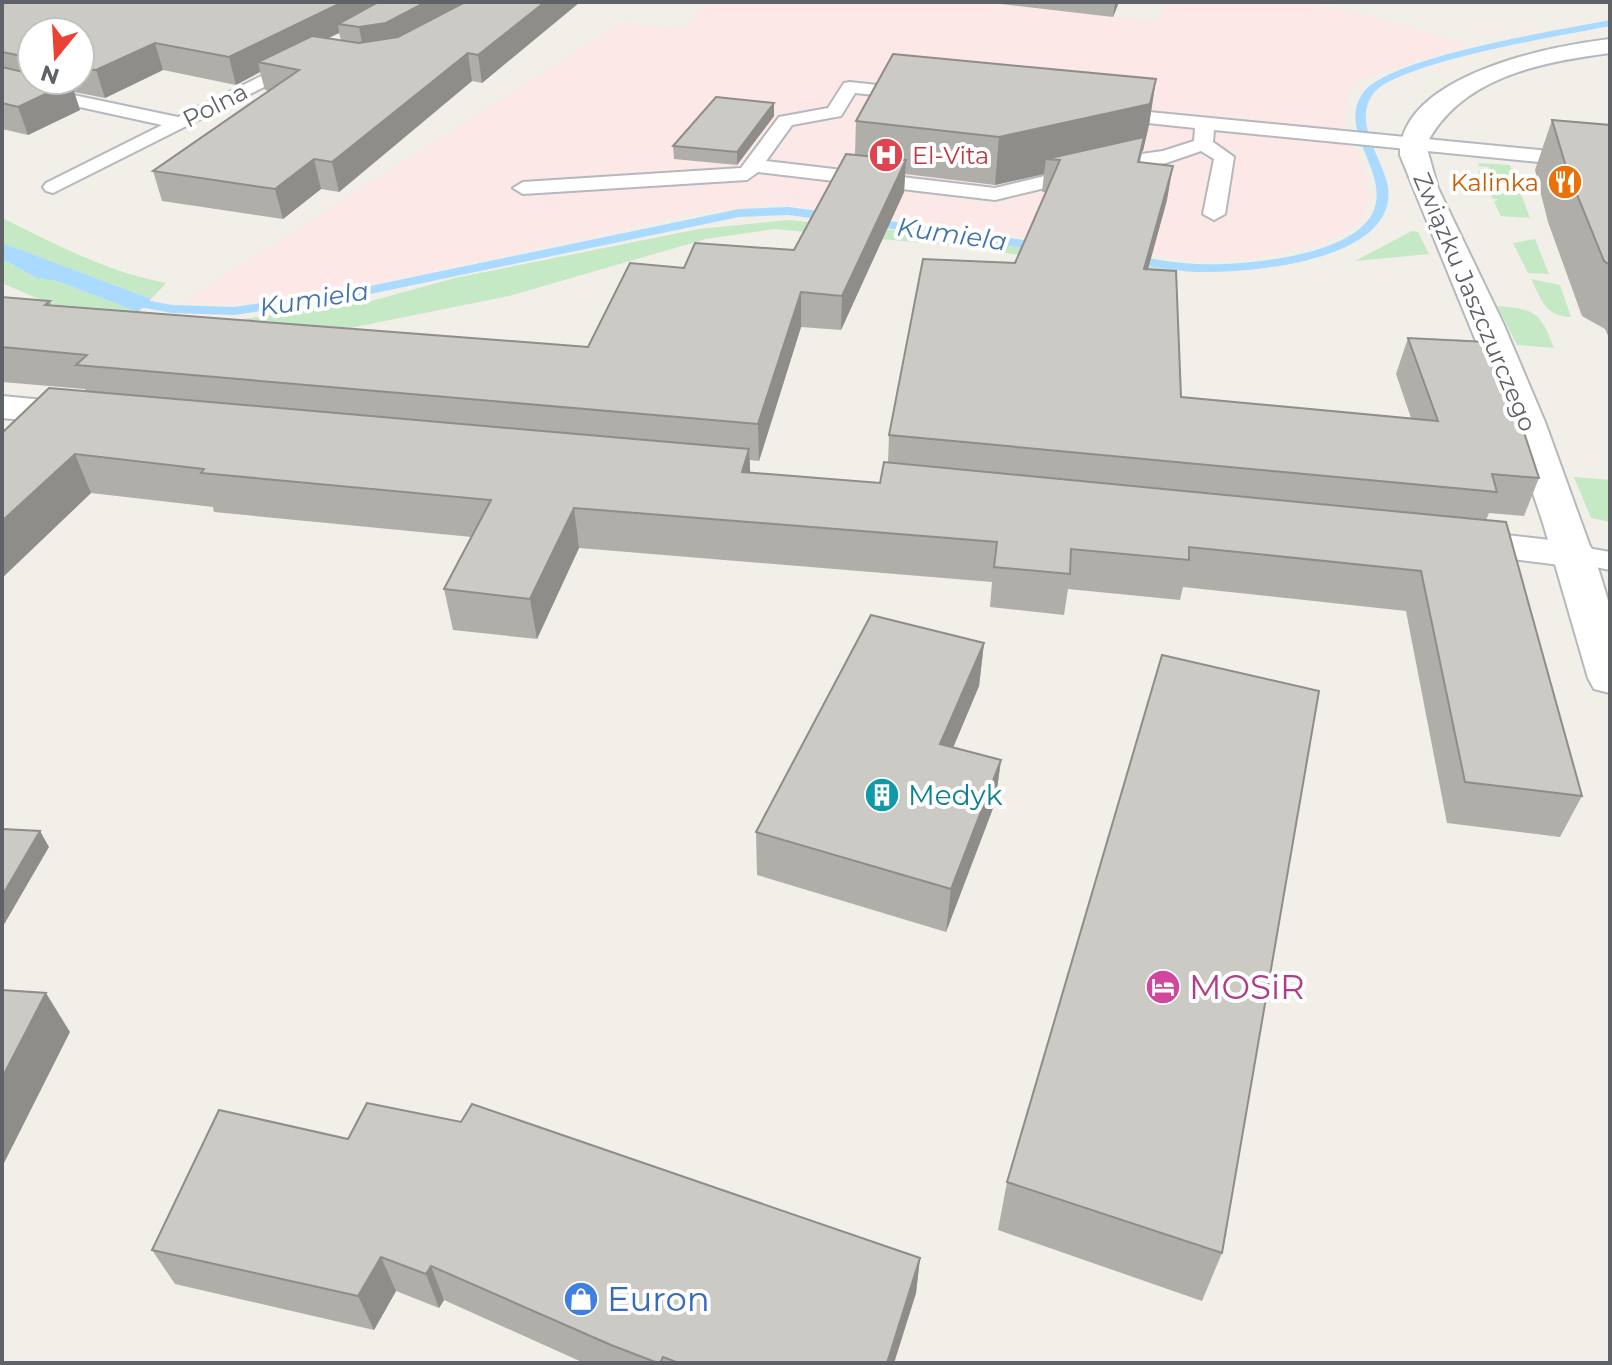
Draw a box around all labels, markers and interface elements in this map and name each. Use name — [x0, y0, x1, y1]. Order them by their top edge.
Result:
north arrow — [16, 16, 96, 96]
text: N — [37, 59, 63, 90]
street label: Polna — [178, 76, 252, 134]
hospital icon: El-Vita — [867, 136, 905, 174]
place label: El-Vita — [912, 141, 989, 170]
restaurant icon: Kalinka — [1546, 163, 1584, 201]
street label: Związku Jaszczurczego — [1407, 168, 1543, 436]
place label: Kalinka — [1451, 168, 1539, 197]
water label: Kumiela — [895, 210, 1009, 258]
water label: Kumiela — [257, 275, 371, 323]
building icon: Medyk — [863, 776, 901, 814]
place label: Medyk — [908, 778, 1003, 812]
place label: MOSiR — [1189, 966, 1305, 1008]
hotel icon: MOSiR — [1144, 968, 1182, 1006]
place label: Euron — [607, 1278, 710, 1320]
shop icon: Euron — [562, 1280, 600, 1318]

